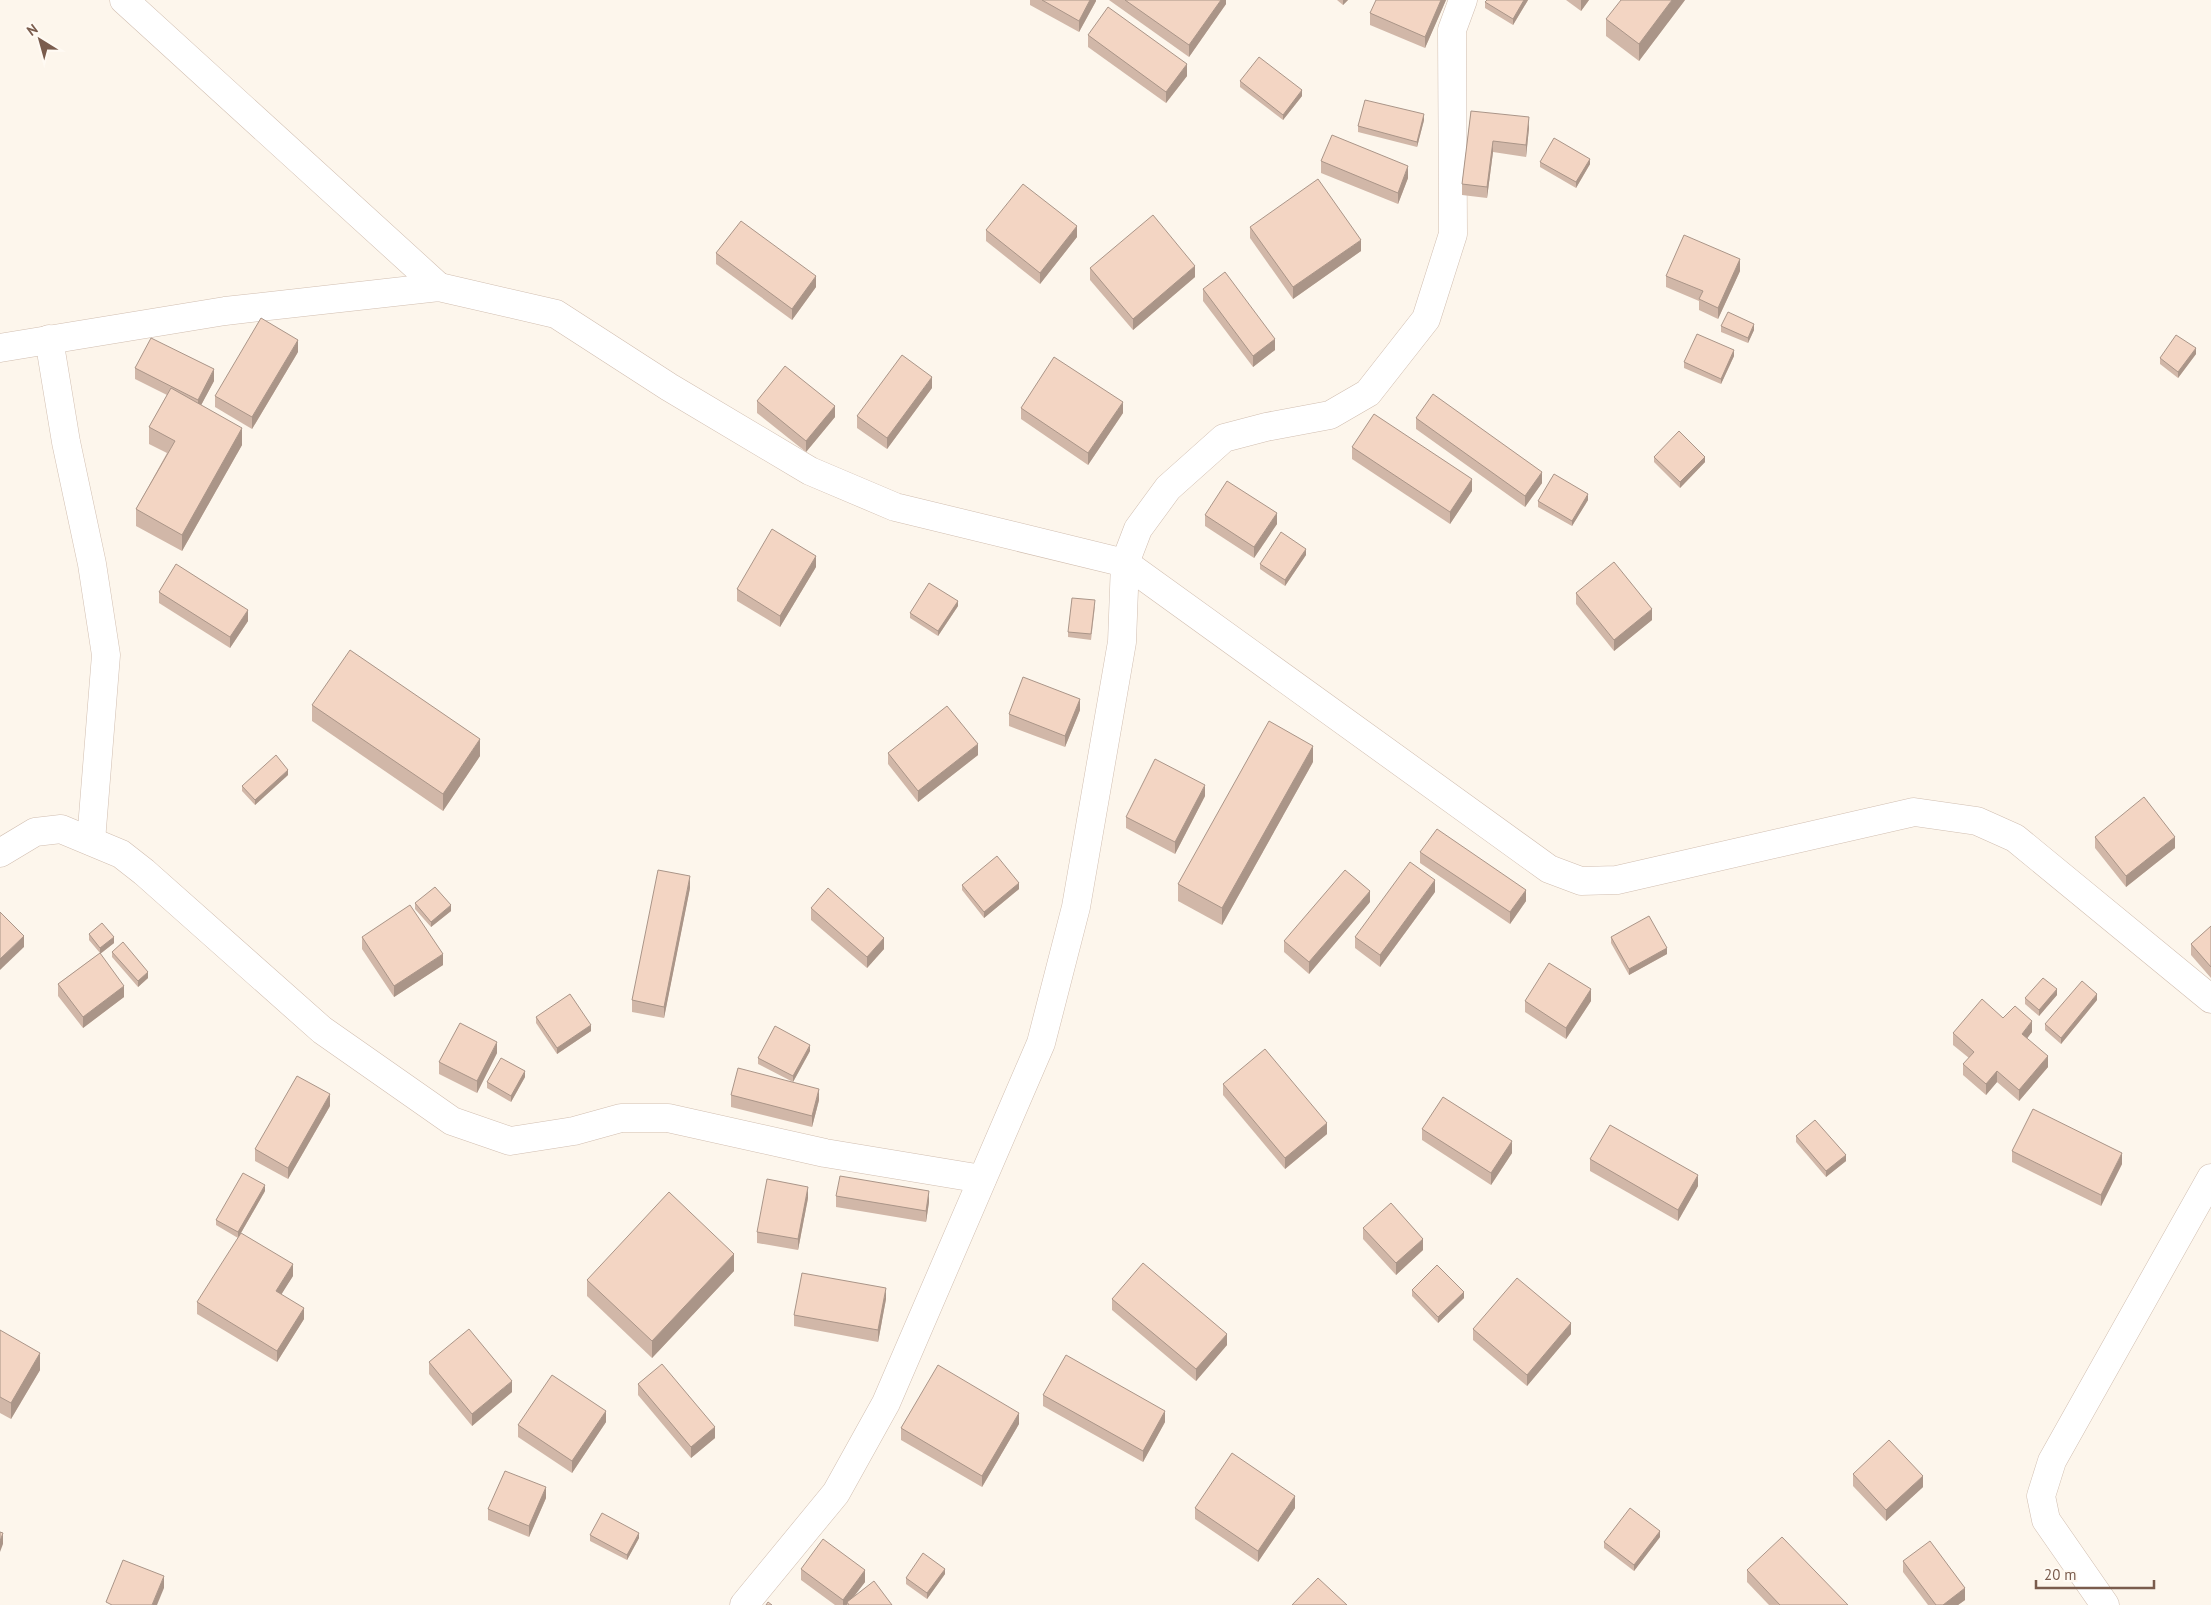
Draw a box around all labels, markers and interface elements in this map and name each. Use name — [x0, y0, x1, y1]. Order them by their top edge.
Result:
north arrow — [15, 15, 65, 65]
text: N — [23, 20, 41, 40]
scale bar — [2036, 1558, 2154, 1590]
text: 20 m — [2044, 1565, 2077, 1584]

